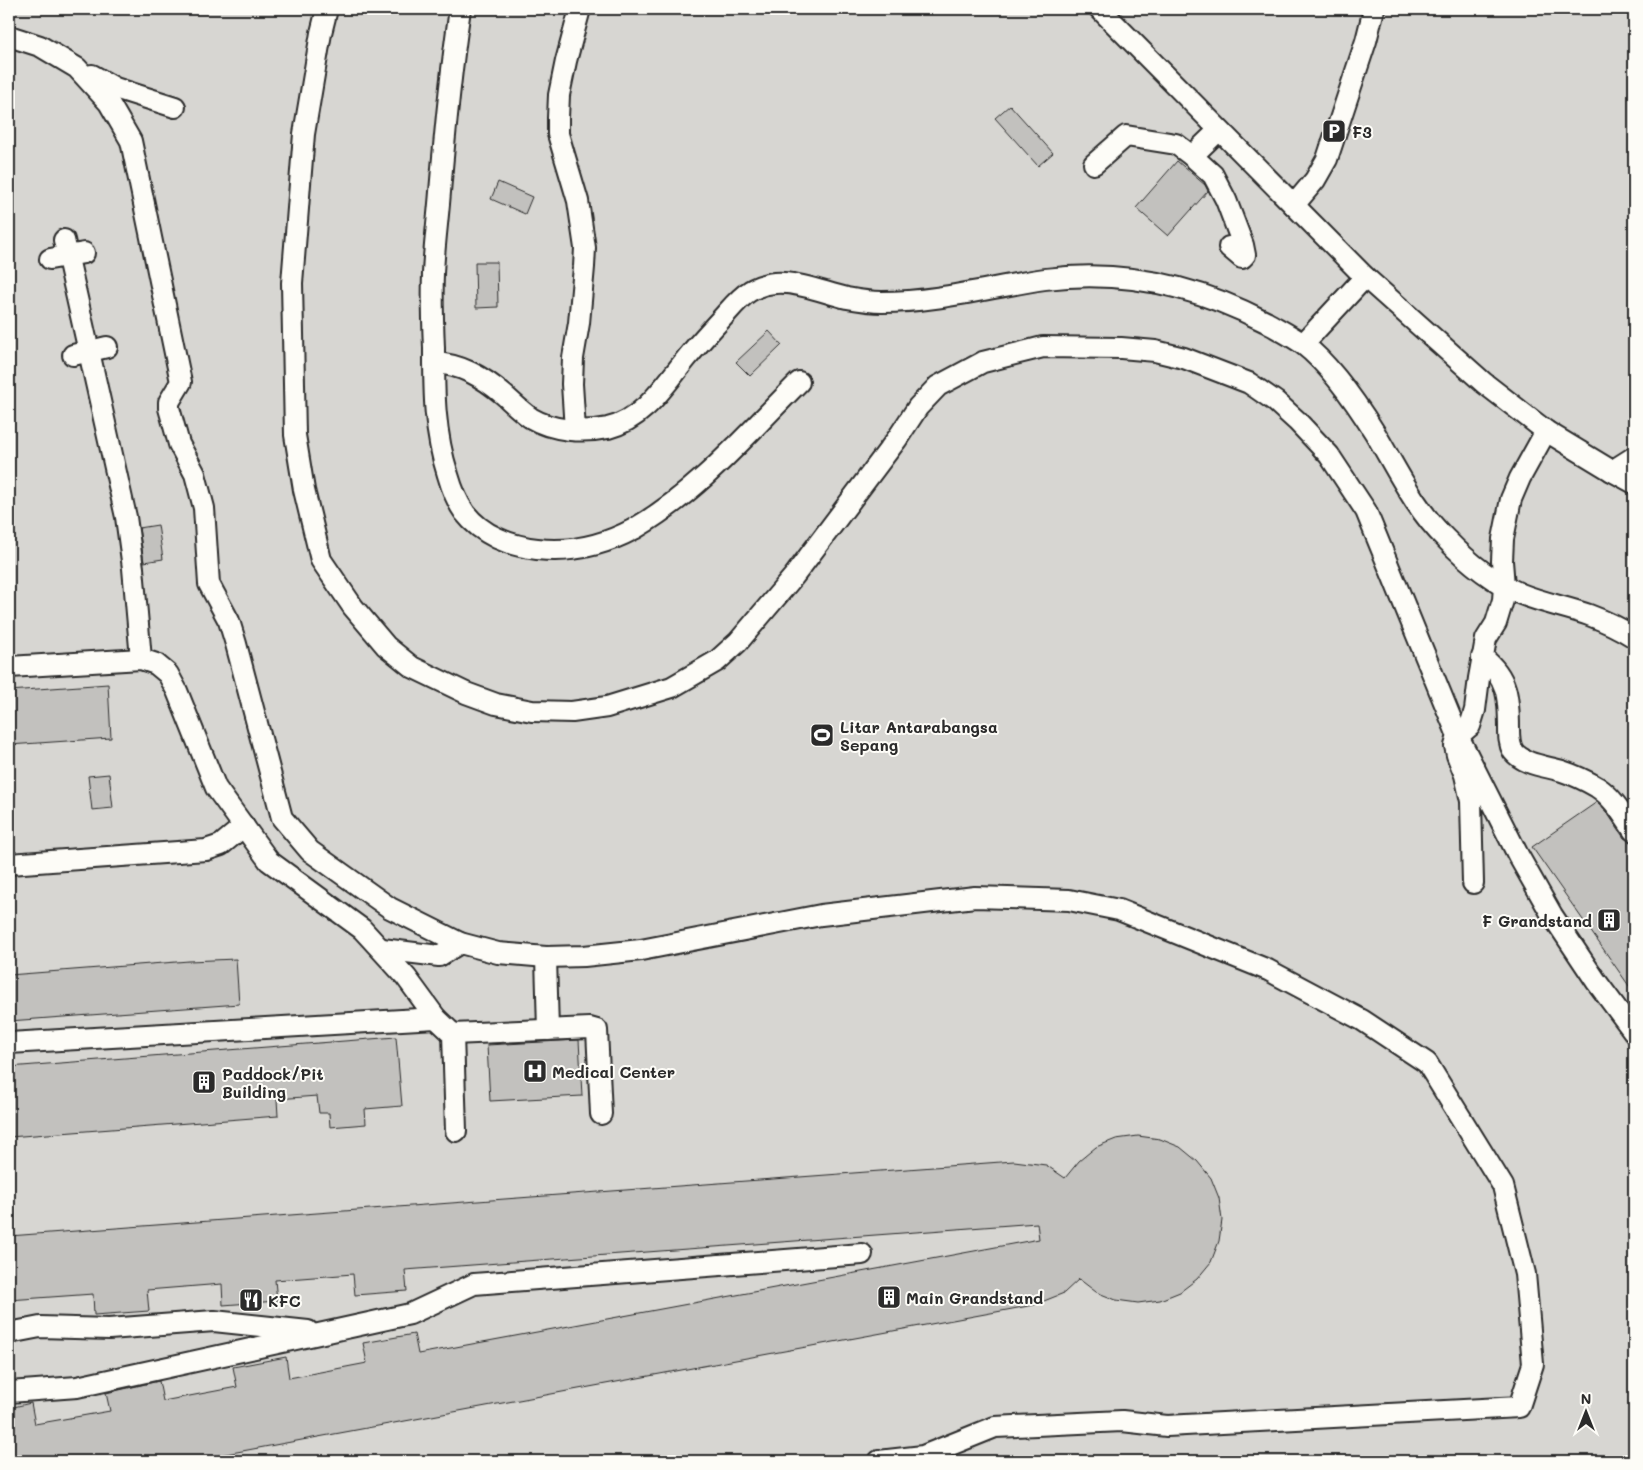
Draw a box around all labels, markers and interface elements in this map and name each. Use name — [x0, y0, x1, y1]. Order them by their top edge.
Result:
parking icon: F3 — [1321, 118, 1347, 144]
place label: F3 — [1352, 121, 1372, 142]
place label: Litar Antarabangsa Sepang — [840, 716, 998, 755]
sports icon: Litar Antarabangsa Sepang — [809, 722, 835, 748]
building icon: F Grandstand — [1596, 907, 1622, 933]
place label: F Grandstand — [1482, 910, 1592, 931]
hospital icon: Medical Center — [522, 1058, 548, 1084]
place label: Medical Center — [552, 1061, 675, 1082]
place label: Paddock/Pit Building — [222, 1063, 324, 1102]
building icon: Paddock/Pit Building — [191, 1069, 217, 1095]
building icon: Main Grandstand — [876, 1284, 902, 1310]
restaurant icon: KFC — [238, 1287, 264, 1313]
place label: Main Grandstand — [906, 1287, 1043, 1308]
place label: KFC — [268, 1290, 301, 1311]
north arrow — [1560, 1388, 1610, 1438]
text: N — [1581, 1389, 1591, 1408]

